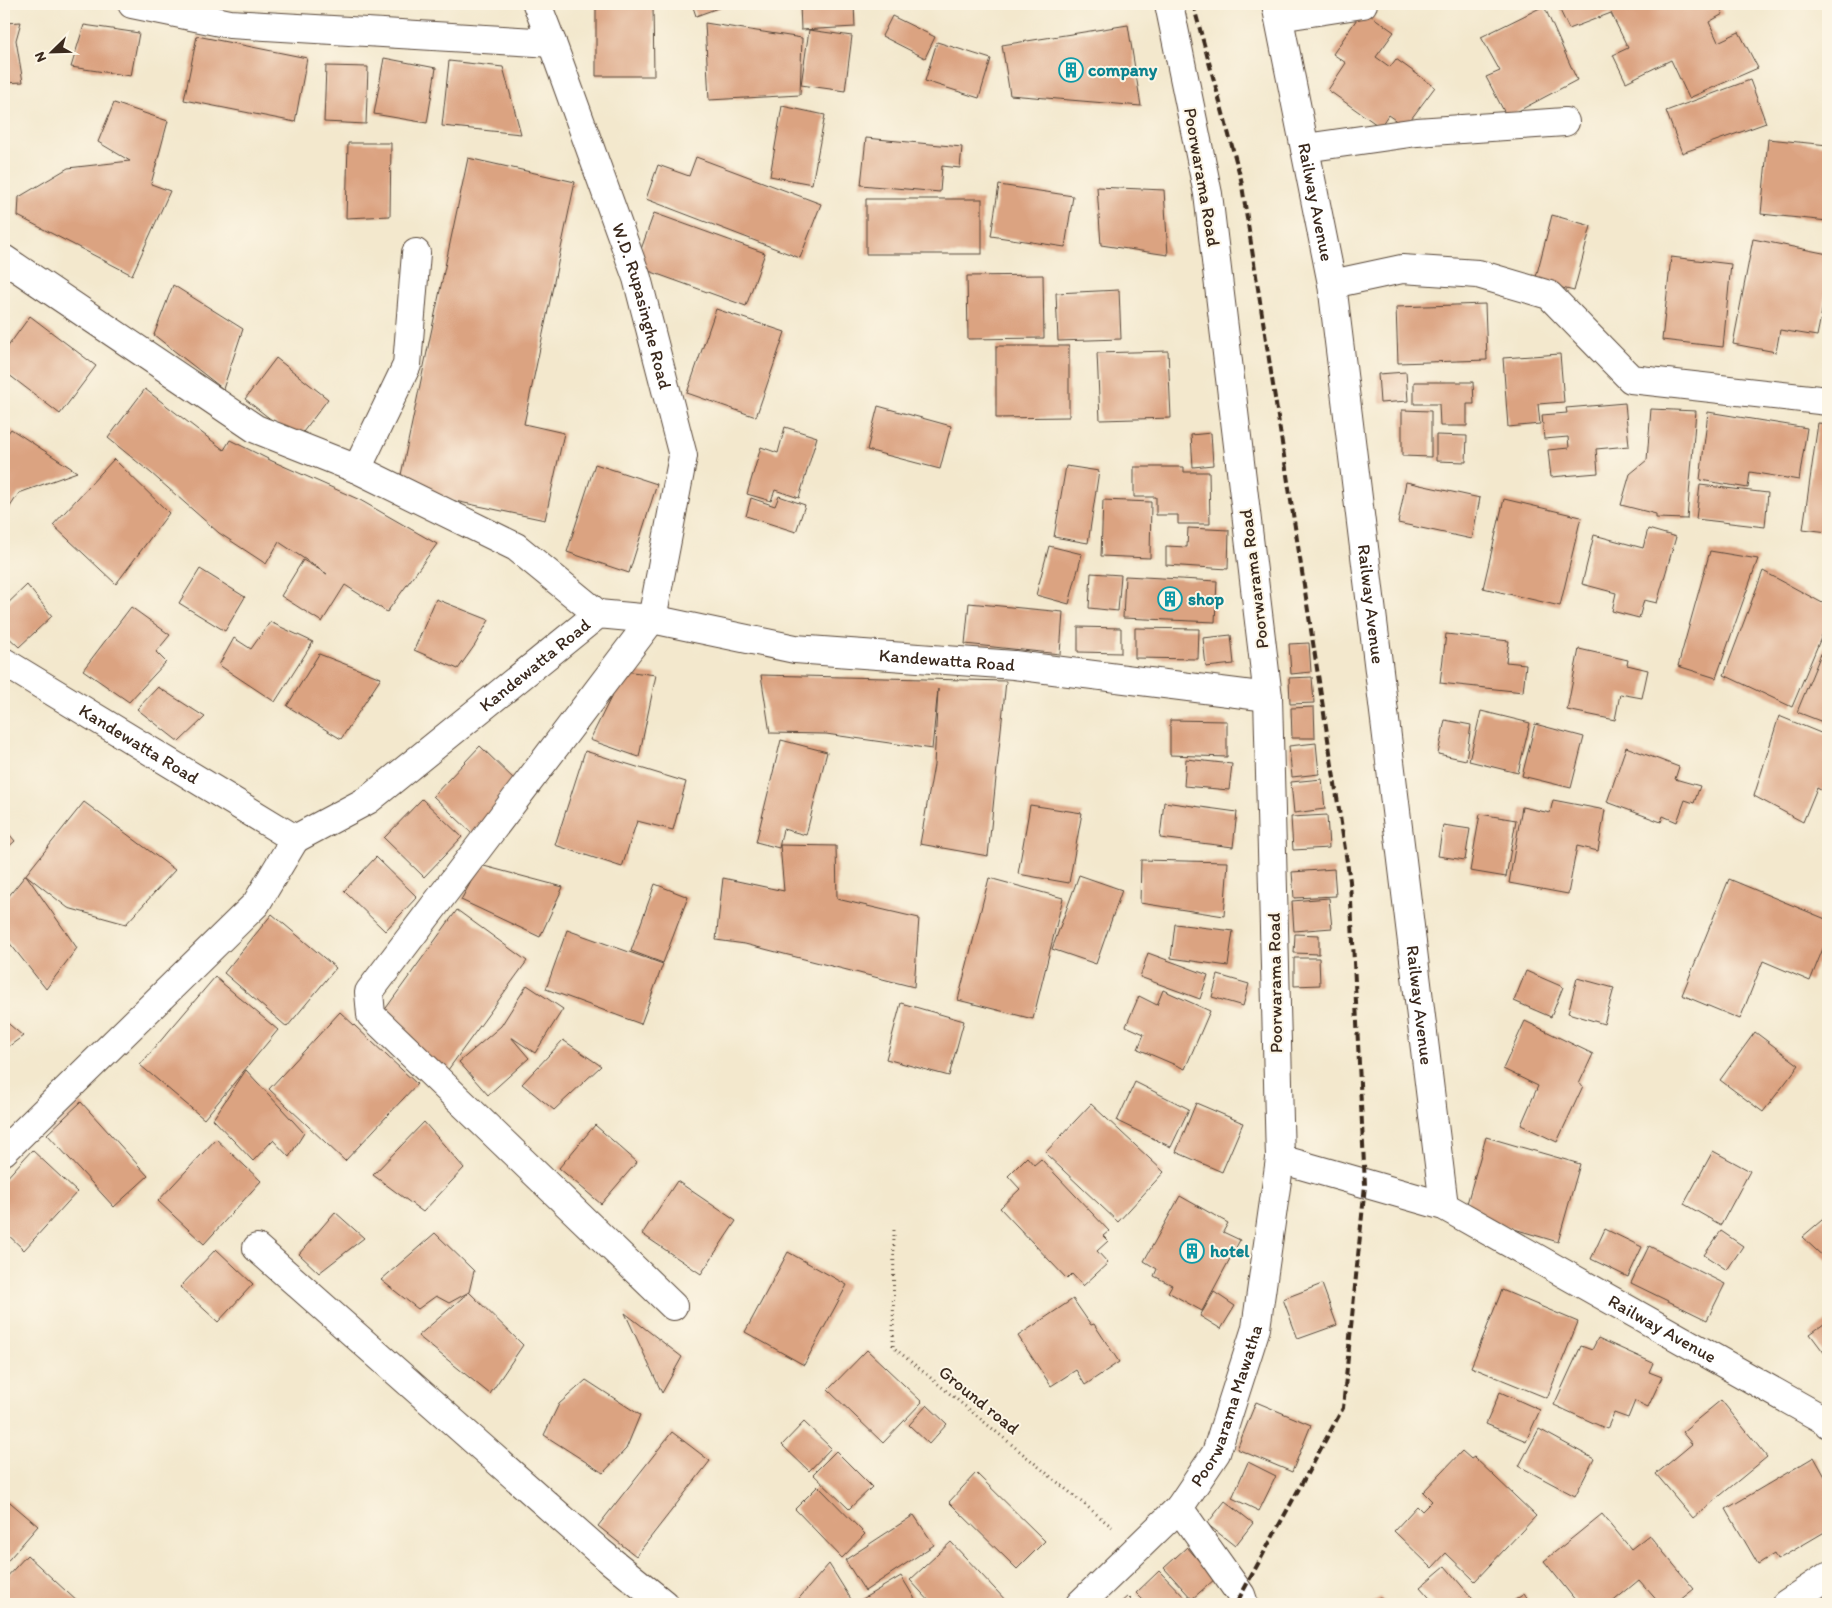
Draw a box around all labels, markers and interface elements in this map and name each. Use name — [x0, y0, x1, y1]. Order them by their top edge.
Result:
north arrow — [28, 28, 78, 78]
text: N — [31, 49, 50, 65]
building icon: company — [1058, 57, 1084, 83]
place label: company — [1088, 59, 1158, 81]
street label: Poorwarama Road — [1179, 106, 1225, 248]
street label: Railway Avenue — [1293, 141, 1338, 263]
street label: W.D. Rupasinghe Road — [607, 220, 676, 392]
street label: Poorwarama Road — [1234, 508, 1273, 650]
street label: Railway Avenue — [1353, 543, 1389, 665]
building icon: shop — [1157, 586, 1183, 612]
place label: shop — [1188, 588, 1224, 610]
street label: Kandewatta Road — [475, 614, 595, 717]
street label: Kandewatta Road — [878, 644, 1016, 676]
street label: Kandewatta Road — [75, 699, 203, 789]
street label: Poorwarama Road — [1263, 912, 1287, 1053]
street label: Railway Avenue — [1401, 944, 1438, 1066]
building icon: hotel — [1179, 1238, 1205, 1264]
place label: hotel — [1210, 1240, 1250, 1262]
street label: Railway Avenue — [1604, 1290, 1720, 1368]
street label: Poorwarama Mawatha — [1186, 1322, 1267, 1491]
street label: Ground road — [934, 1361, 1024, 1439]

